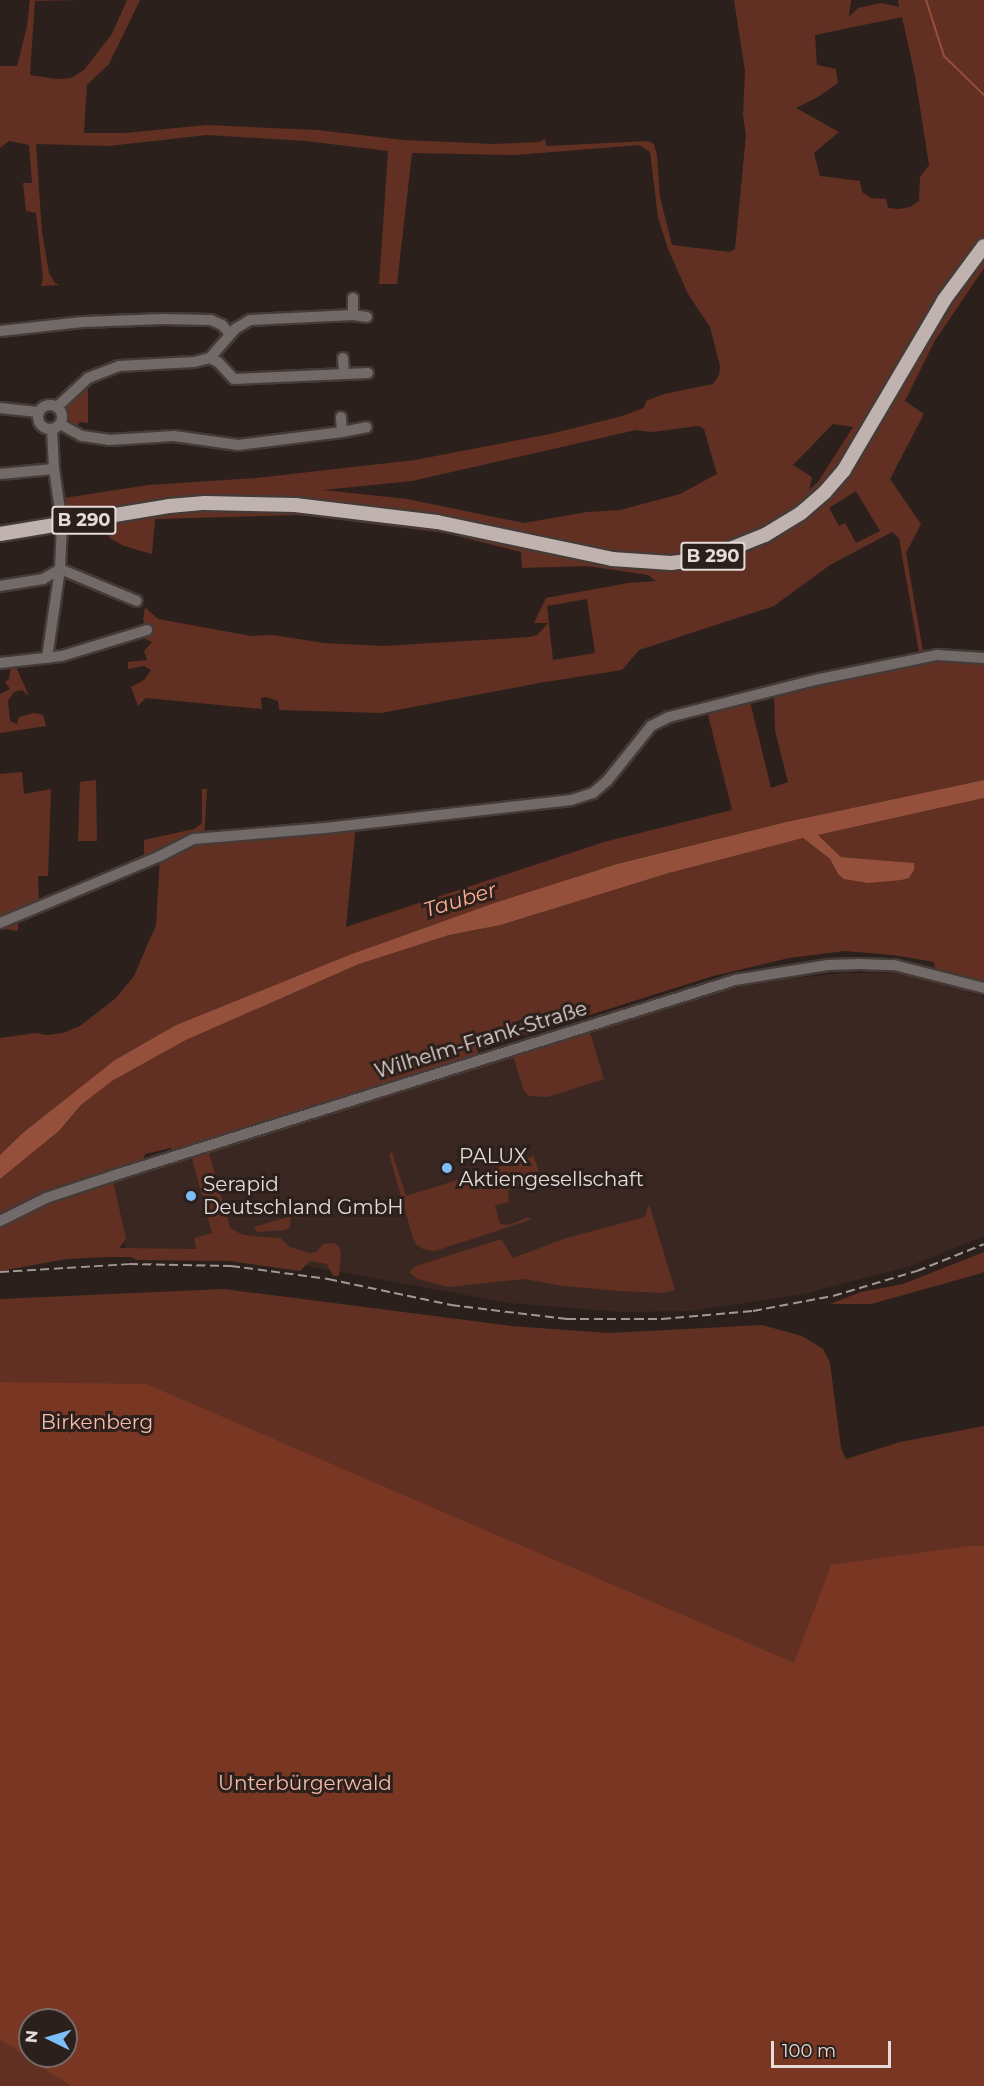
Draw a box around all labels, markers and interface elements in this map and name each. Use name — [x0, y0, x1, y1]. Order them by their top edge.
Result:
road number: B 290 — [51, 505, 117, 535]
road number: B 290 — [680, 541, 746, 571]
water label: Tauber — [421, 877, 499, 923]
street label: Wilhelm-Frank-Straße — [372, 996, 590, 1084]
place label: PALUX Aktiengesellschaft — [459, 1144, 644, 1191]
marker: PALUX Aktiengesellschaft — [440, 1161, 454, 1175]
place label: Serapid Deutschland GmbH — [203, 1172, 404, 1219]
marker: Serapid Deutschland GmbH — [184, 1189, 198, 1203]
park label: Birkenberg — [41, 1410, 153, 1434]
park label: Unterbürgerwald — [218, 1771, 392, 1795]
north arrow — [18, 2008, 78, 2068]
text: N — [22, 2029, 42, 2044]
scale bar — [774, 2029, 894, 2067]
text: 100 m — [782, 2040, 836, 2062]

